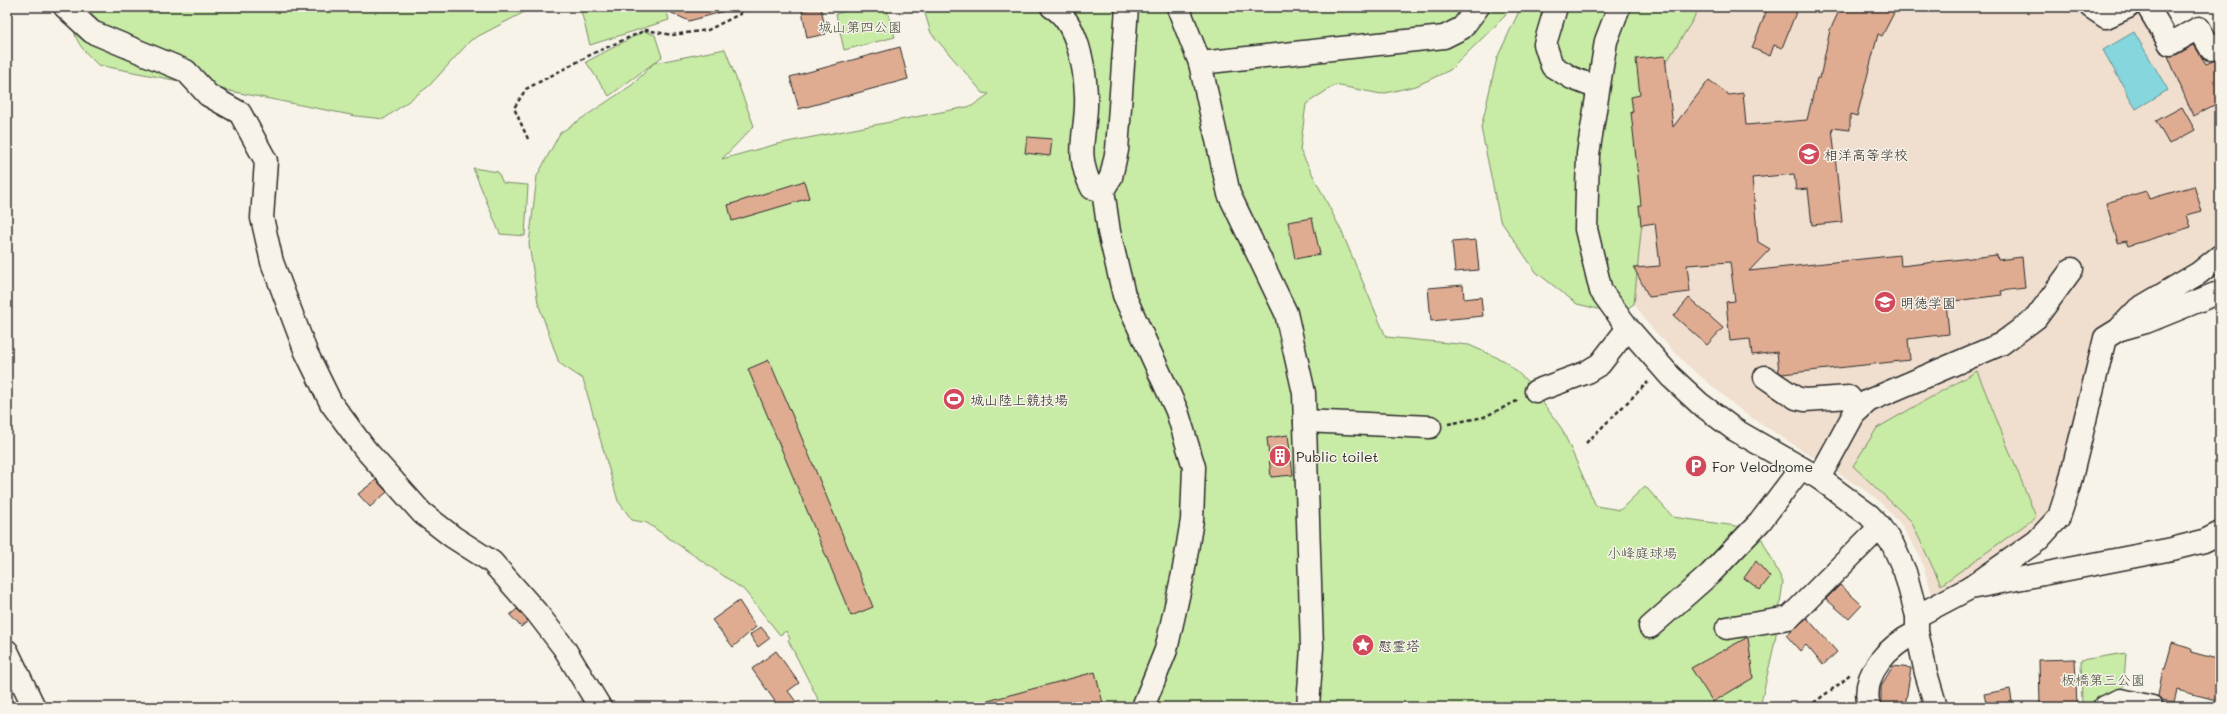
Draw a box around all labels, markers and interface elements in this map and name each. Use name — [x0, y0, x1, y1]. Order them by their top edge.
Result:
park label: 城山第四公園 — [818, 17, 902, 36]
school or university icon: 相洋高等学校 — [1796, 141, 1822, 167]
place label: 相洋高等学校 — [1824, 145, 1908, 164]
school or university icon: 明徳学園 — [1872, 289, 1898, 315]
place label: 明徳学園 — [1900, 293, 1956, 312]
sports icon: 城山陸上競技場 — [941, 386, 967, 412]
place label: 城山陸上競技場 — [970, 390, 1068, 409]
building icon: Public toilet — [1267, 443, 1293, 469]
place label: Public toilet — [1296, 447, 1379, 466]
parking icon: For Velodrome — [1683, 453, 1709, 479]
place label: For Velodrome — [1712, 457, 1813, 476]
park label: 小峰庭球場 — [1607, 543, 1677, 562]
place icon: 慰霊塔 — [1350, 632, 1376, 658]
place label: 慰霊塔 — [1378, 636, 1420, 655]
park label: 板橋第三公園 — [2061, 670, 2145, 689]

